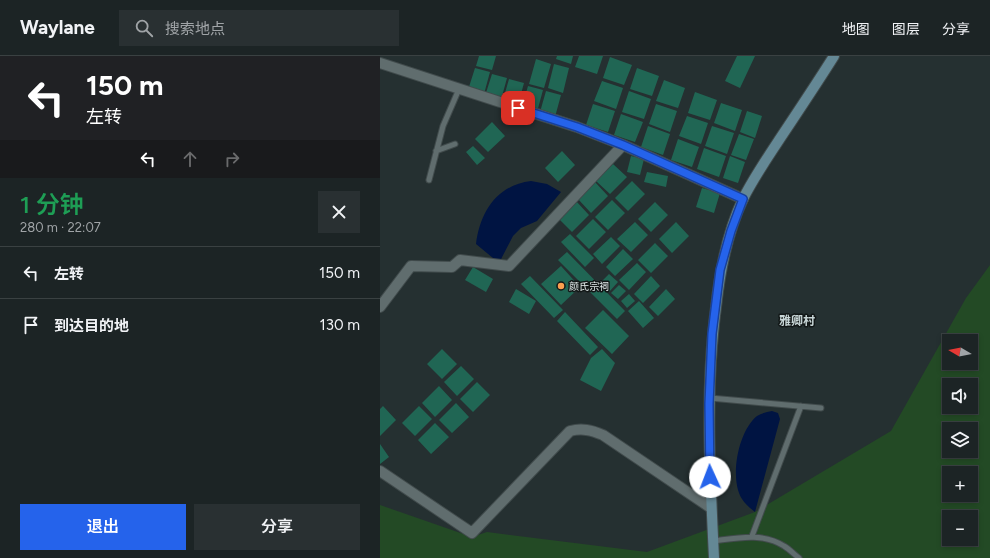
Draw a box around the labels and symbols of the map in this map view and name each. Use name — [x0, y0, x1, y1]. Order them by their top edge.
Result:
pin — [501, 91, 535, 125]
place label: 颜氏宗祠 — [569, 280, 609, 293]
marker: 颜氏宗祠 — [556, 281, 566, 291]
district label: 雅卿村 — [779, 314, 815, 328]
north arrow — [942, 334, 978, 370]
position arrow — [689, 456, 731, 498]

